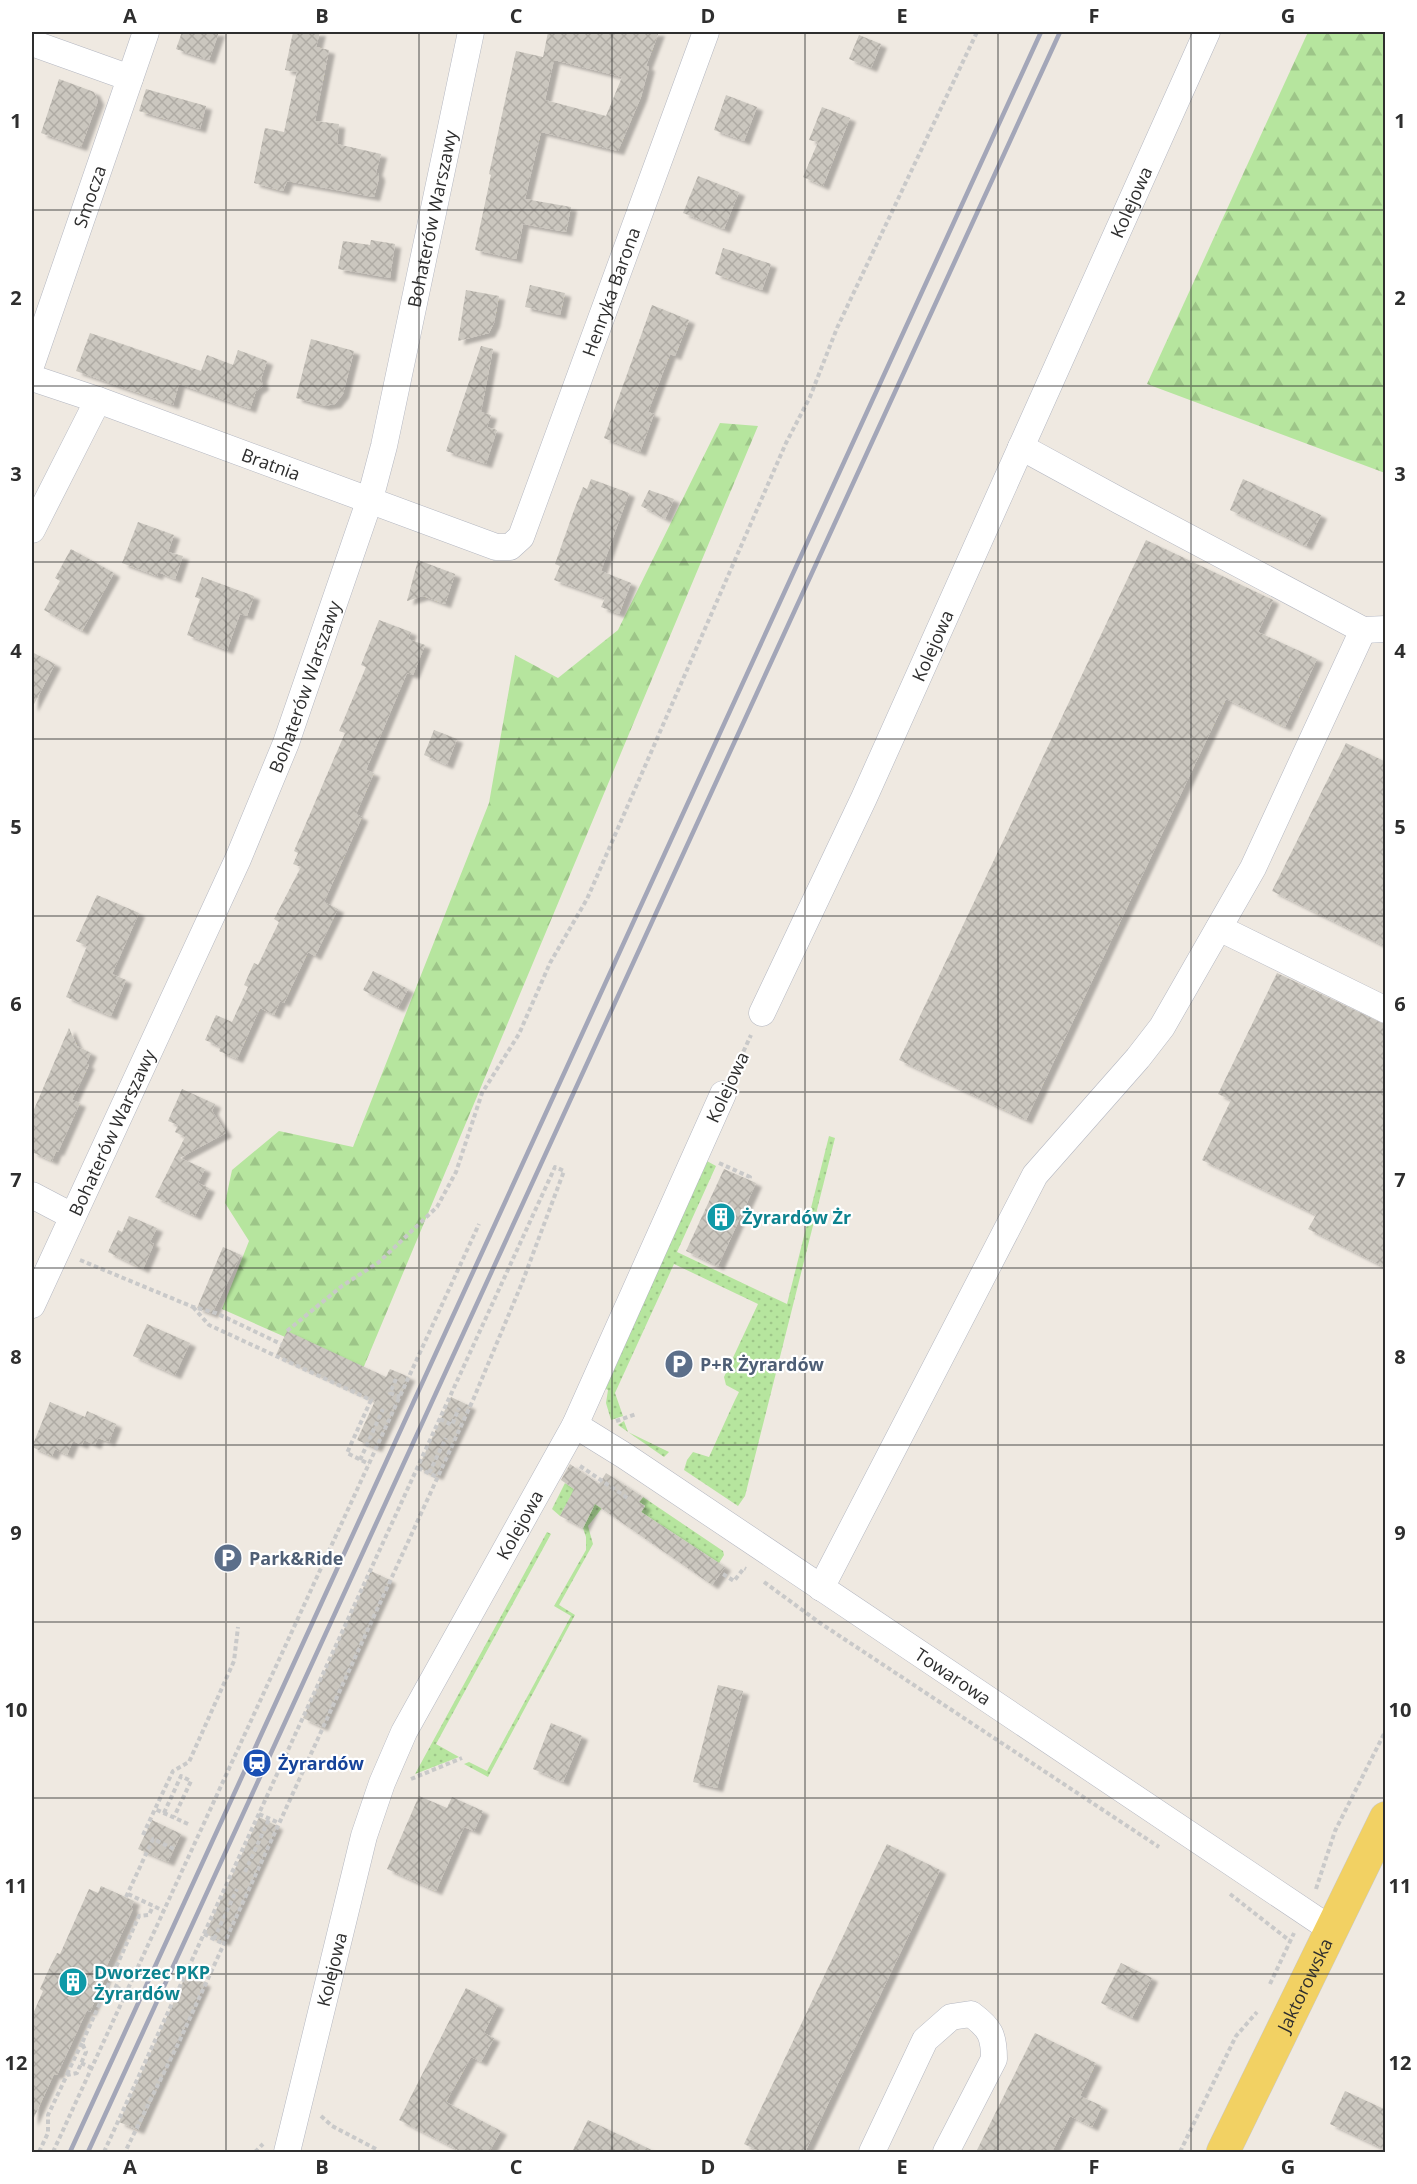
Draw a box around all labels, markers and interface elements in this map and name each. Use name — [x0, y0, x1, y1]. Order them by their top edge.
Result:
text: A — [123, 2, 137, 29]
text: B — [315, 2, 329, 29]
text: C — [510, 2, 523, 29]
text: D — [701, 2, 715, 29]
text: E — [896, 2, 908, 29]
text: F — [1089, 2, 1099, 29]
text: G — [1281, 2, 1295, 29]
text: 1 — [10, 107, 22, 134]
text: 1 — [1394, 107, 1406, 134]
street label: Bohaterów Warszawy — [401, 127, 462, 310]
street label: Smocza — [67, 162, 111, 231]
street label: Kolejowa — [1104, 162, 1157, 242]
street label: Henryka Barona — [576, 224, 646, 360]
text: 2 — [10, 284, 22, 311]
text: 2 — [1394, 284, 1406, 311]
street label: Bratnia — [238, 442, 304, 486]
text: 3 — [10, 460, 22, 487]
text: 3 — [1394, 460, 1406, 487]
street label: Bohaterów Warszawy — [263, 597, 346, 776]
street label: Kolejowa — [906, 606, 959, 685]
text: 4 — [10, 637, 22, 664]
text: 4 — [1394, 637, 1406, 664]
text: 5 — [10, 813, 22, 840]
text: 5 — [1394, 813, 1406, 840]
text: 6 — [10, 990, 22, 1017]
text: 6 — [1394, 990, 1406, 1017]
street label: Bohaterów Warszawy — [63, 1044, 161, 1220]
street label: Kolejowa — [700, 1048, 754, 1126]
text: 7 — [10, 1166, 22, 1193]
text: 7 — [1394, 1166, 1406, 1193]
building icon: Żyrardów Żr — [705, 1201, 737, 1233]
place label: Żyrardów Żr — [742, 1205, 851, 1229]
text: 8 — [10, 1343, 22, 1370]
text: 8 — [1394, 1343, 1406, 1370]
parking icon: P+R Żyrardów — [663, 1348, 695, 1380]
place label: P+R Żyrardów — [700, 1352, 825, 1376]
street label: Kolejowa — [491, 1486, 548, 1564]
text: 9 — [10, 1519, 22, 1546]
text: 9 — [1394, 1519, 1406, 1546]
parking icon: Park&Ride — [212, 1542, 244, 1574]
place label: Park&Ride — [249, 1546, 343, 1570]
street label: Towarowa — [910, 1642, 996, 1710]
text: 10 — [5, 1696, 27, 1723]
text: 10 — [1389, 1696, 1411, 1723]
station icon: Żyrardów — [241, 1747, 273, 1779]
place label: Żyrardów — [278, 1751, 364, 1775]
text: 11 — [5, 1872, 27, 1899]
text: 11 — [1389, 1872, 1411, 1899]
street label: Kolejowa — [311, 1930, 352, 2009]
street label: Jaktorowska — [1271, 1934, 1338, 2038]
place label: Dworzec PKP Żyrardów — [94, 1960, 210, 2005]
building icon: Dworzec PKP Żyrardów — [57, 1966, 89, 1998]
text: 12 — [5, 2049, 27, 2076]
text: 12 — [1389, 2049, 1411, 2076]
text: A — [123, 2153, 137, 2180]
text: B — [315, 2153, 329, 2180]
text: C — [510, 2153, 523, 2180]
text: D — [701, 2153, 715, 2180]
text: E — [896, 2153, 908, 2180]
text: F — [1089, 2153, 1099, 2180]
text: G — [1281, 2153, 1295, 2180]

